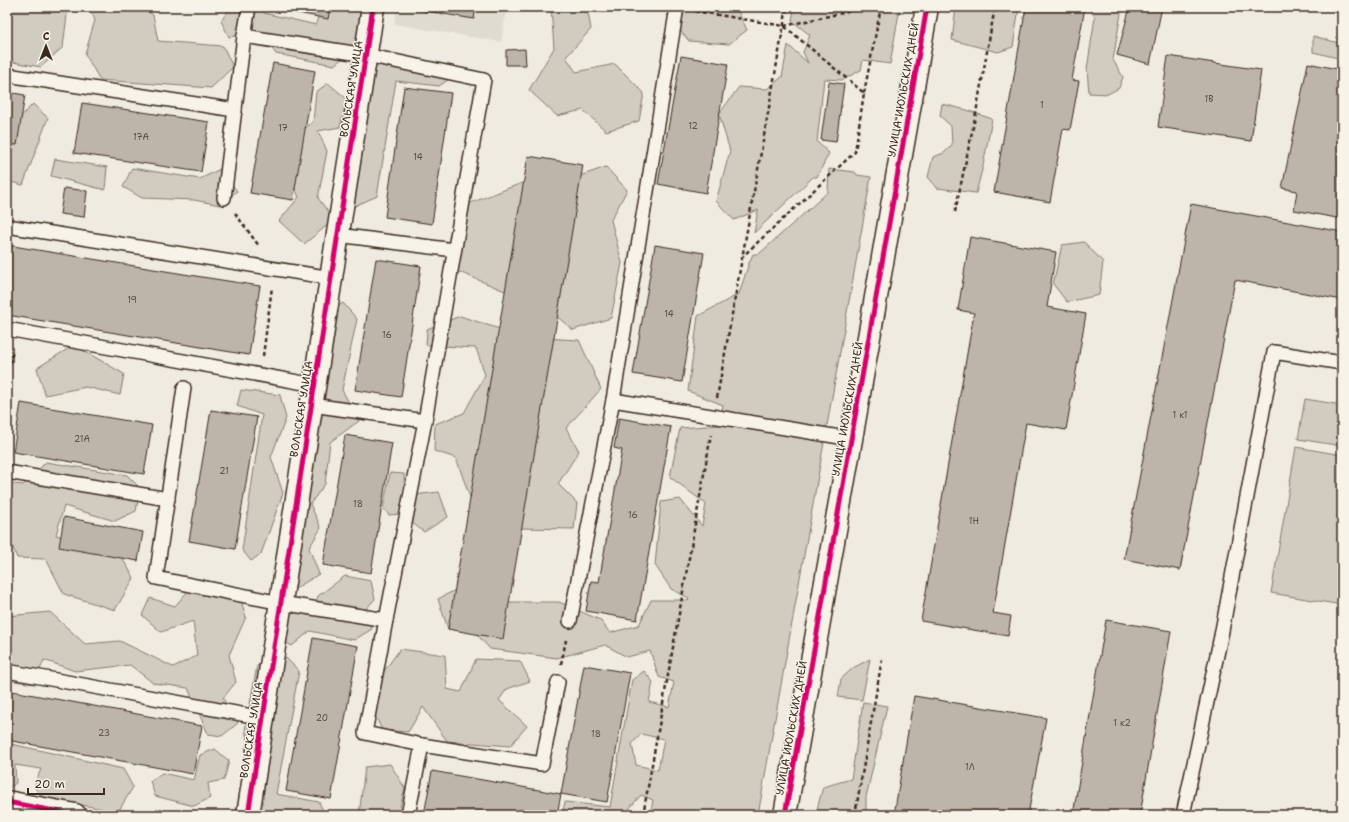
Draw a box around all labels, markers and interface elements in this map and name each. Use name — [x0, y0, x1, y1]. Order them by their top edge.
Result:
street label: УЛИЦА ИЮЛЬСКИХ ДНЕЙ — [883, 21, 923, 159]
north arrow — [26, 26, 66, 66]
text: С — [43, 29, 50, 44]
street label: ВОЛЬСКАЯ УЛИЦА — [336, 40, 367, 138]
house number: 1В — [1204, 93, 1214, 105]
house number: 1 — [1040, 99, 1044, 111]
house number: 12 — [688, 120, 698, 132]
house number: 17 — [278, 122, 288, 134]
house number: 17А — [133, 131, 150, 143]
house number: 14 — [413, 151, 423, 163]
house number: 19 — [127, 294, 137, 306]
house number: 14 — [664, 308, 674, 320]
house number: 16 — [382, 329, 392, 341]
street label: УЛИЦА ИЮЛЬСКИХ ДНЕЙ — [827, 340, 867, 478]
street label: ВОЛЬСКАЯ УЛИЦА — [286, 360, 317, 458]
house number: 1 к1 — [1173, 409, 1187, 421]
house number: 21А — [74, 433, 91, 445]
house number: 21 — [219, 465, 229, 477]
house number: 18 — [353, 498, 363, 510]
house number: 16 — [628, 509, 638, 521]
house number: 1Н — [969, 515, 980, 527]
street label: УЛИЦА ИЮЛЬСКИХ ДНЕЙ — [771, 659, 811, 797]
street label: ВОЛЬСКАЯ УЛИЦА — [236, 681, 267, 779]
house number: 20 — [316, 712, 328, 724]
house number: 1 к2 — [1113, 717, 1131, 729]
house number: 23 — [98, 727, 110, 739]
house number: 18 — [591, 728, 601, 740]
house number: 1Л — [965, 761, 975, 773]
scale bar — [28, 770, 104, 796]
text: 20 m — [34, 776, 65, 792]

